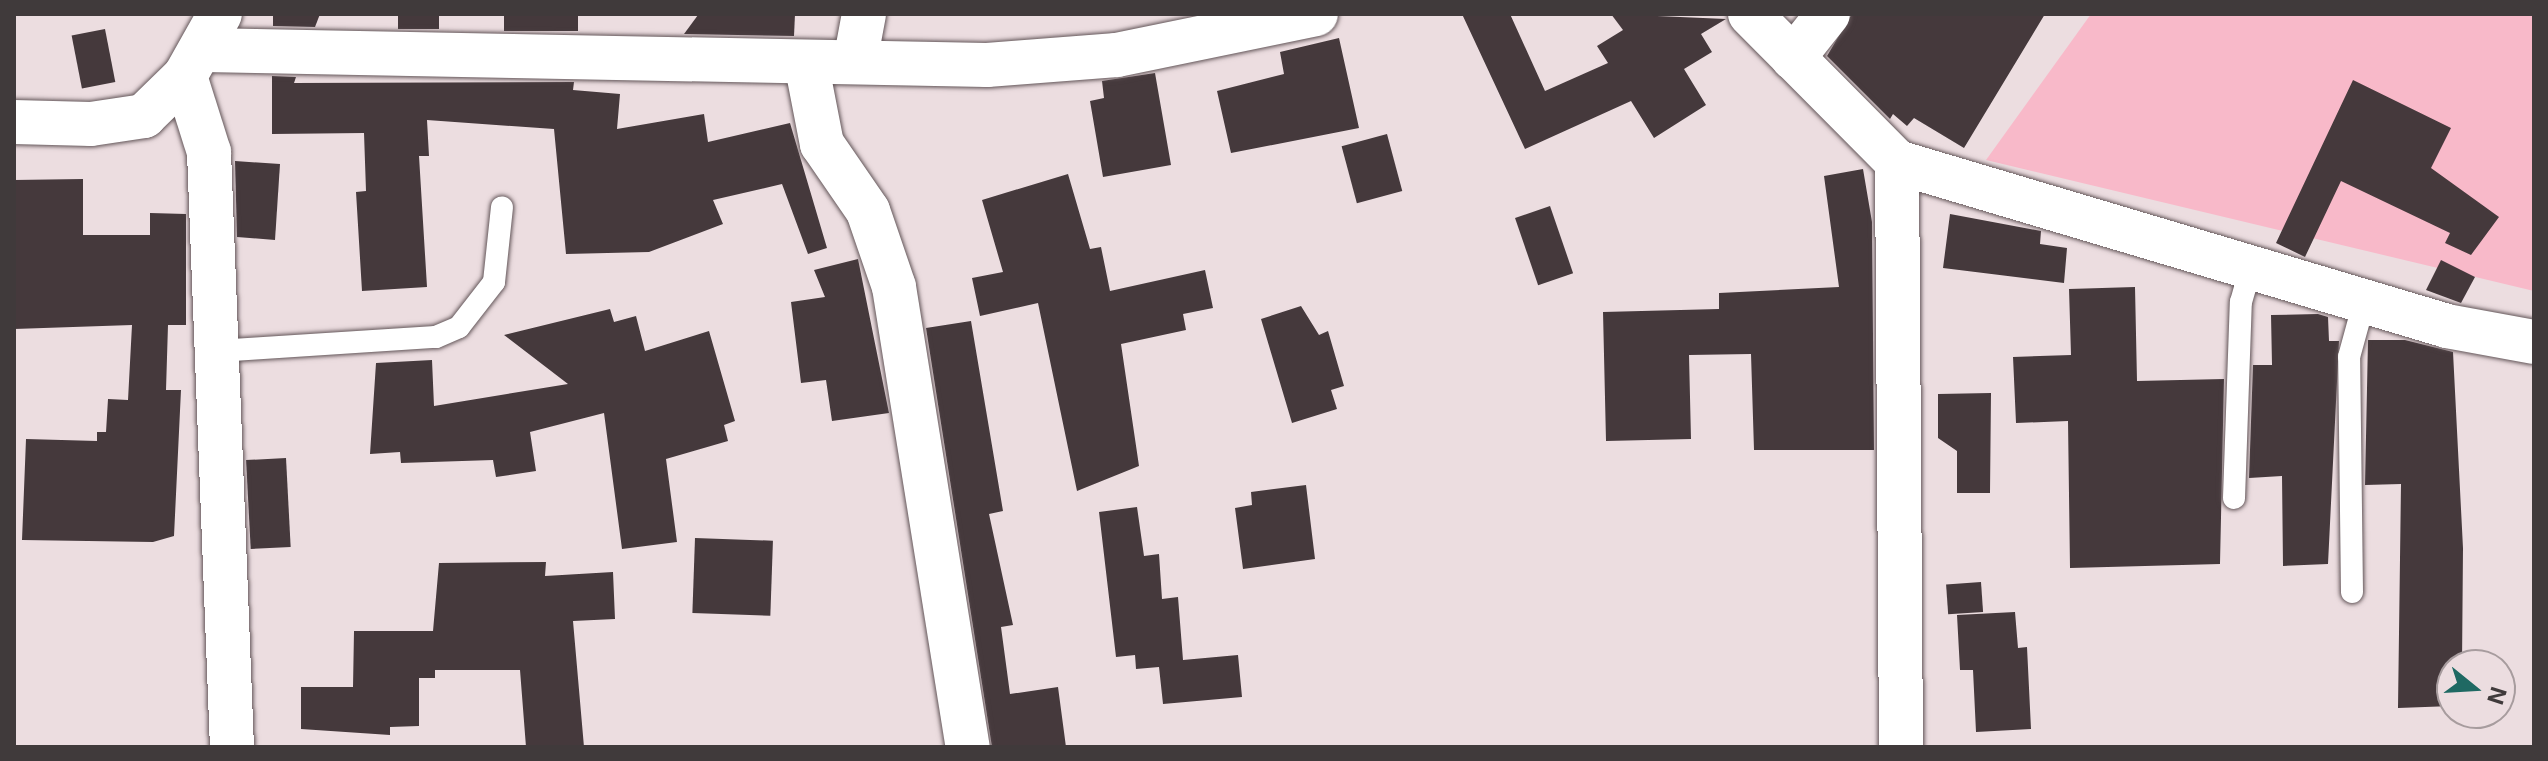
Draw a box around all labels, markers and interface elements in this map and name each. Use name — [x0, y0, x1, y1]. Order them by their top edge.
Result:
north arrow — [2436, 649, 2516, 729]
text: N — [2482, 684, 2512, 708]

